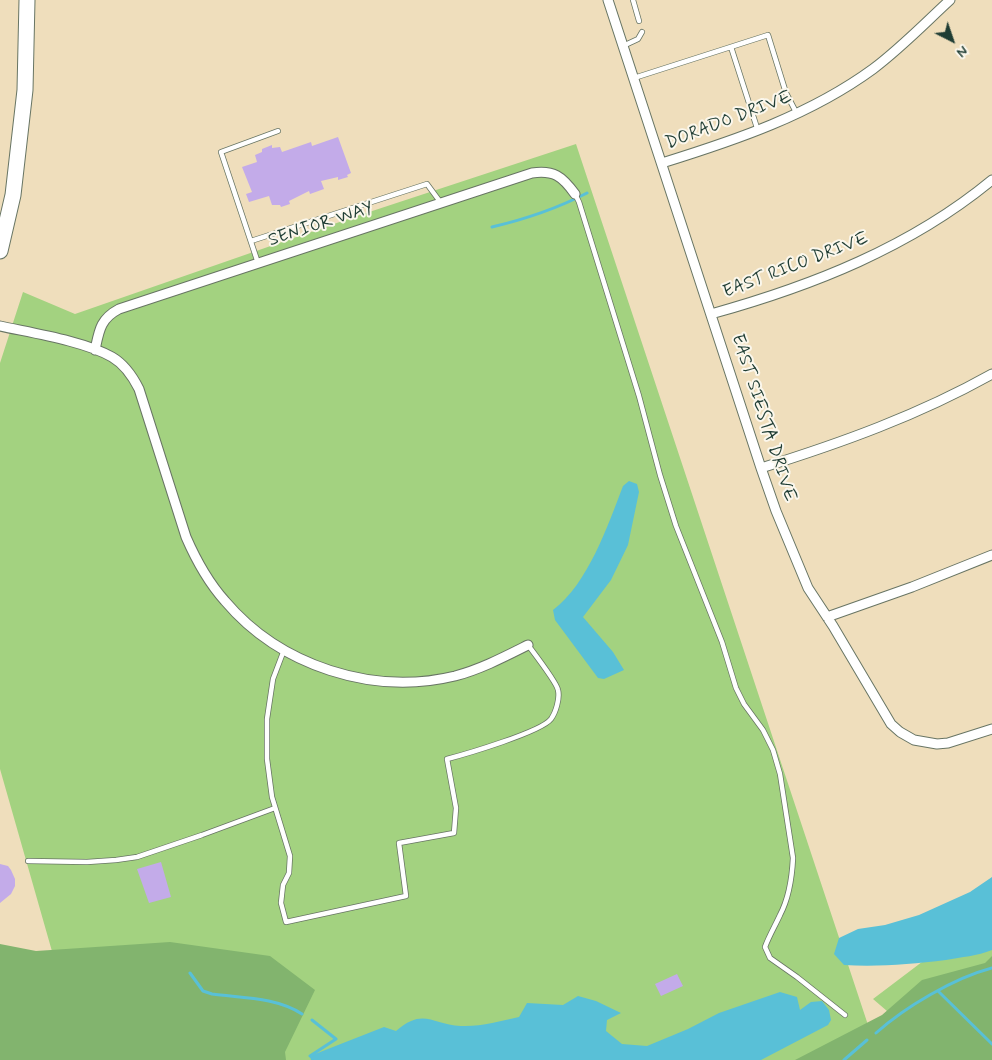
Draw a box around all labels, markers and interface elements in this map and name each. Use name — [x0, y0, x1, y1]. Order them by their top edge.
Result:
north arrow — [927, 15, 977, 65]
text: N — [952, 41, 971, 61]
street label: DORADO DRIVE — [663, 87, 795, 155]
street label: SENIOR WAY — [266, 198, 376, 252]
street label: EAST RICO DRIVE — [720, 228, 872, 304]
street label: EAST SIESTA DRIVE — [726, 331, 800, 505]

